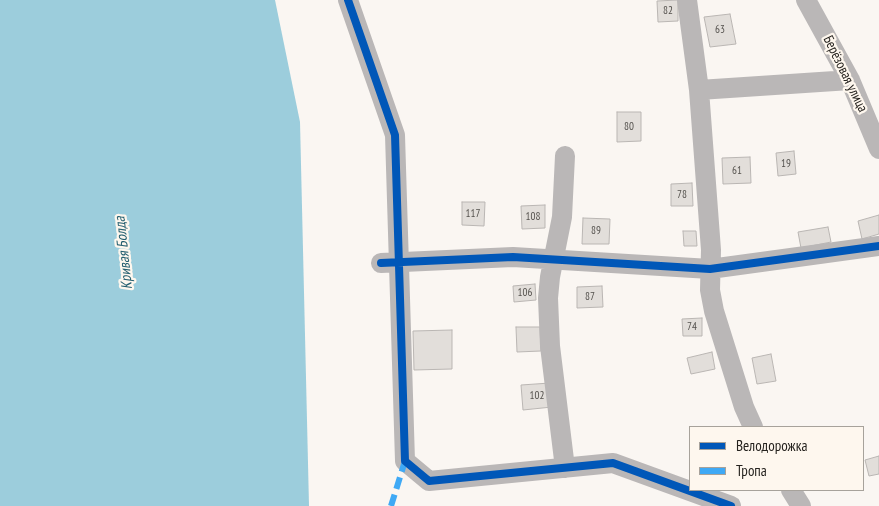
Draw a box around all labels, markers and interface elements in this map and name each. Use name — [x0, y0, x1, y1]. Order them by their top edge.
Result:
house number: 82 — [663, 4, 673, 18]
house number: 63 — [715, 23, 725, 37]
street label: Берёзовая улица — [819, 33, 871, 115]
house number: 80 — [624, 120, 634, 134]
house number: 19 — [781, 157, 791, 171]
house number: 61 — [732, 164, 742, 178]
house number: 78 — [677, 188, 687, 202]
house number: 117 — [466, 207, 480, 221]
house number: 108 — [526, 210, 540, 224]
water label: Кривая Болда — [111, 216, 137, 290]
house number: 89 — [591, 224, 601, 238]
house number: 106 — [518, 286, 532, 300]
house number: 87 — [585, 290, 595, 304]
house number: 74 — [687, 320, 697, 334]
house number: 102 — [530, 389, 544, 403]
legend — [689, 426, 864, 491]
text: Велодорожка — [736, 436, 807, 455]
text: Тропа — [736, 461, 767, 480]

